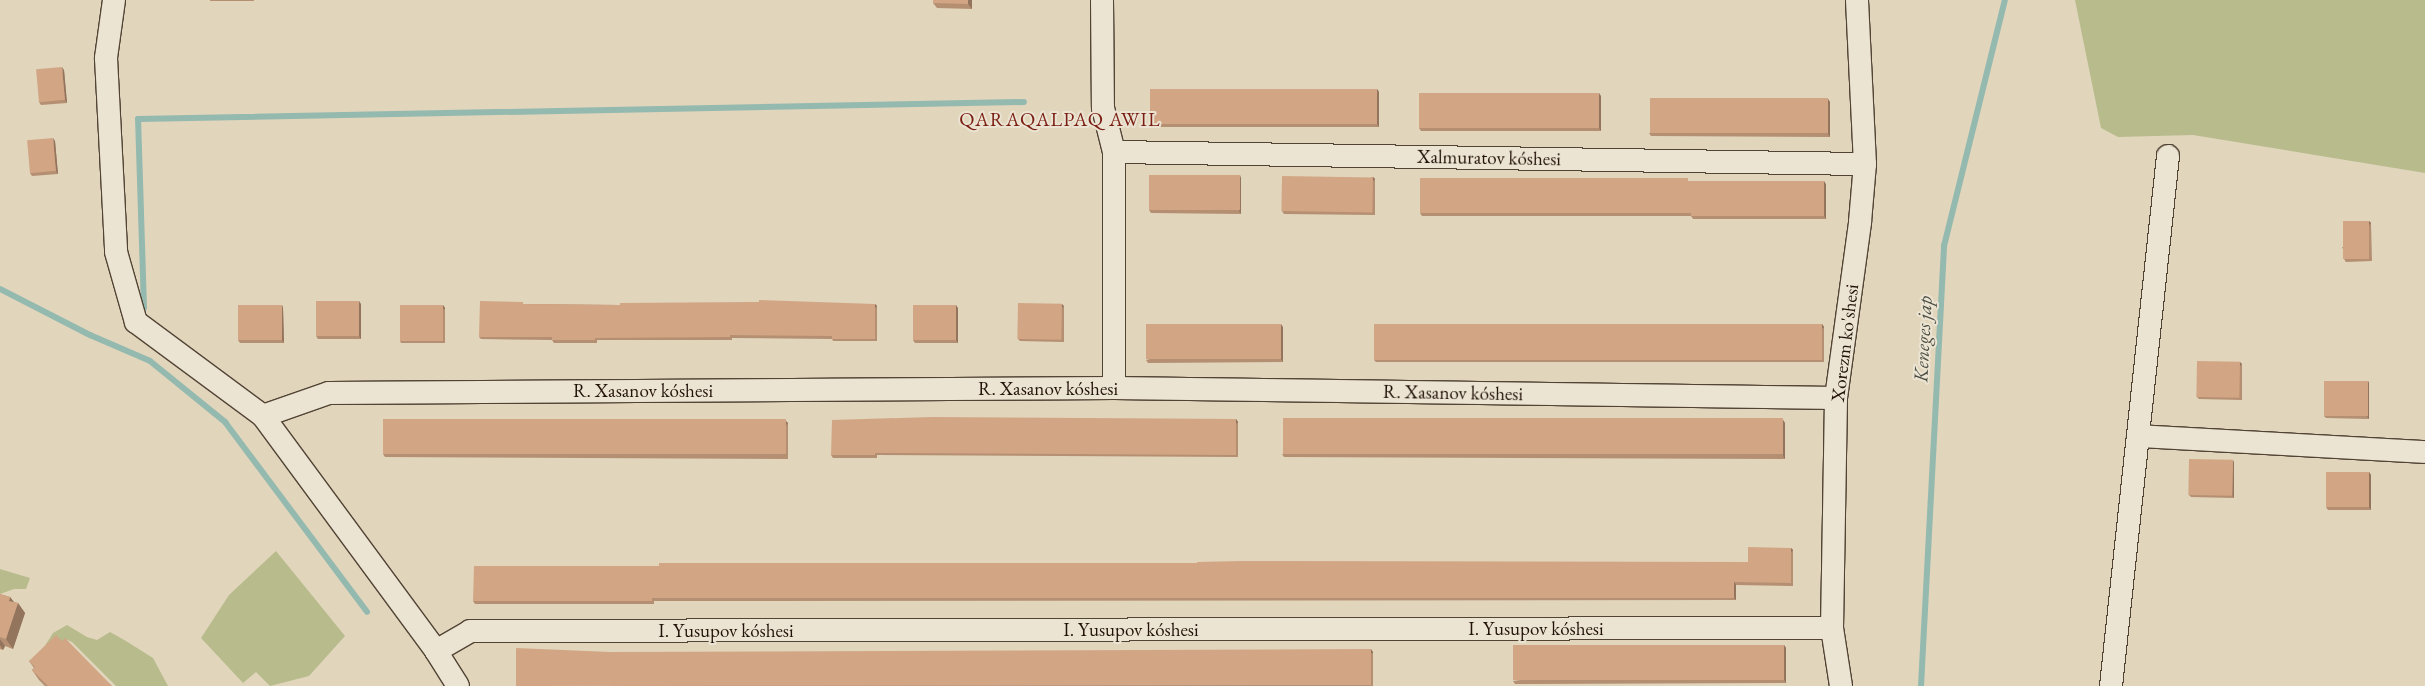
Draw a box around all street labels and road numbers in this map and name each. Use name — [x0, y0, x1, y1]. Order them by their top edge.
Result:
street label: Xalmuratov kóshesi — [1417, 145, 1561, 171]
street label: Xorezm ko'shesi — [1826, 283, 1864, 403]
street label: R. Xasanov kóshesi — [978, 378, 1118, 400]
street label: R. Xasanov kóshesi — [573, 380, 713, 402]
street label: R. Xasanov kóshesi — [1383, 380, 1523, 406]
street label: I. Yusupov kóshesi — [1468, 618, 1604, 640]
street label: I. Yusupov kóshesi — [1063, 619, 1199, 641]
street label: I. Yusupov kóshesi — [658, 620, 794, 642]

